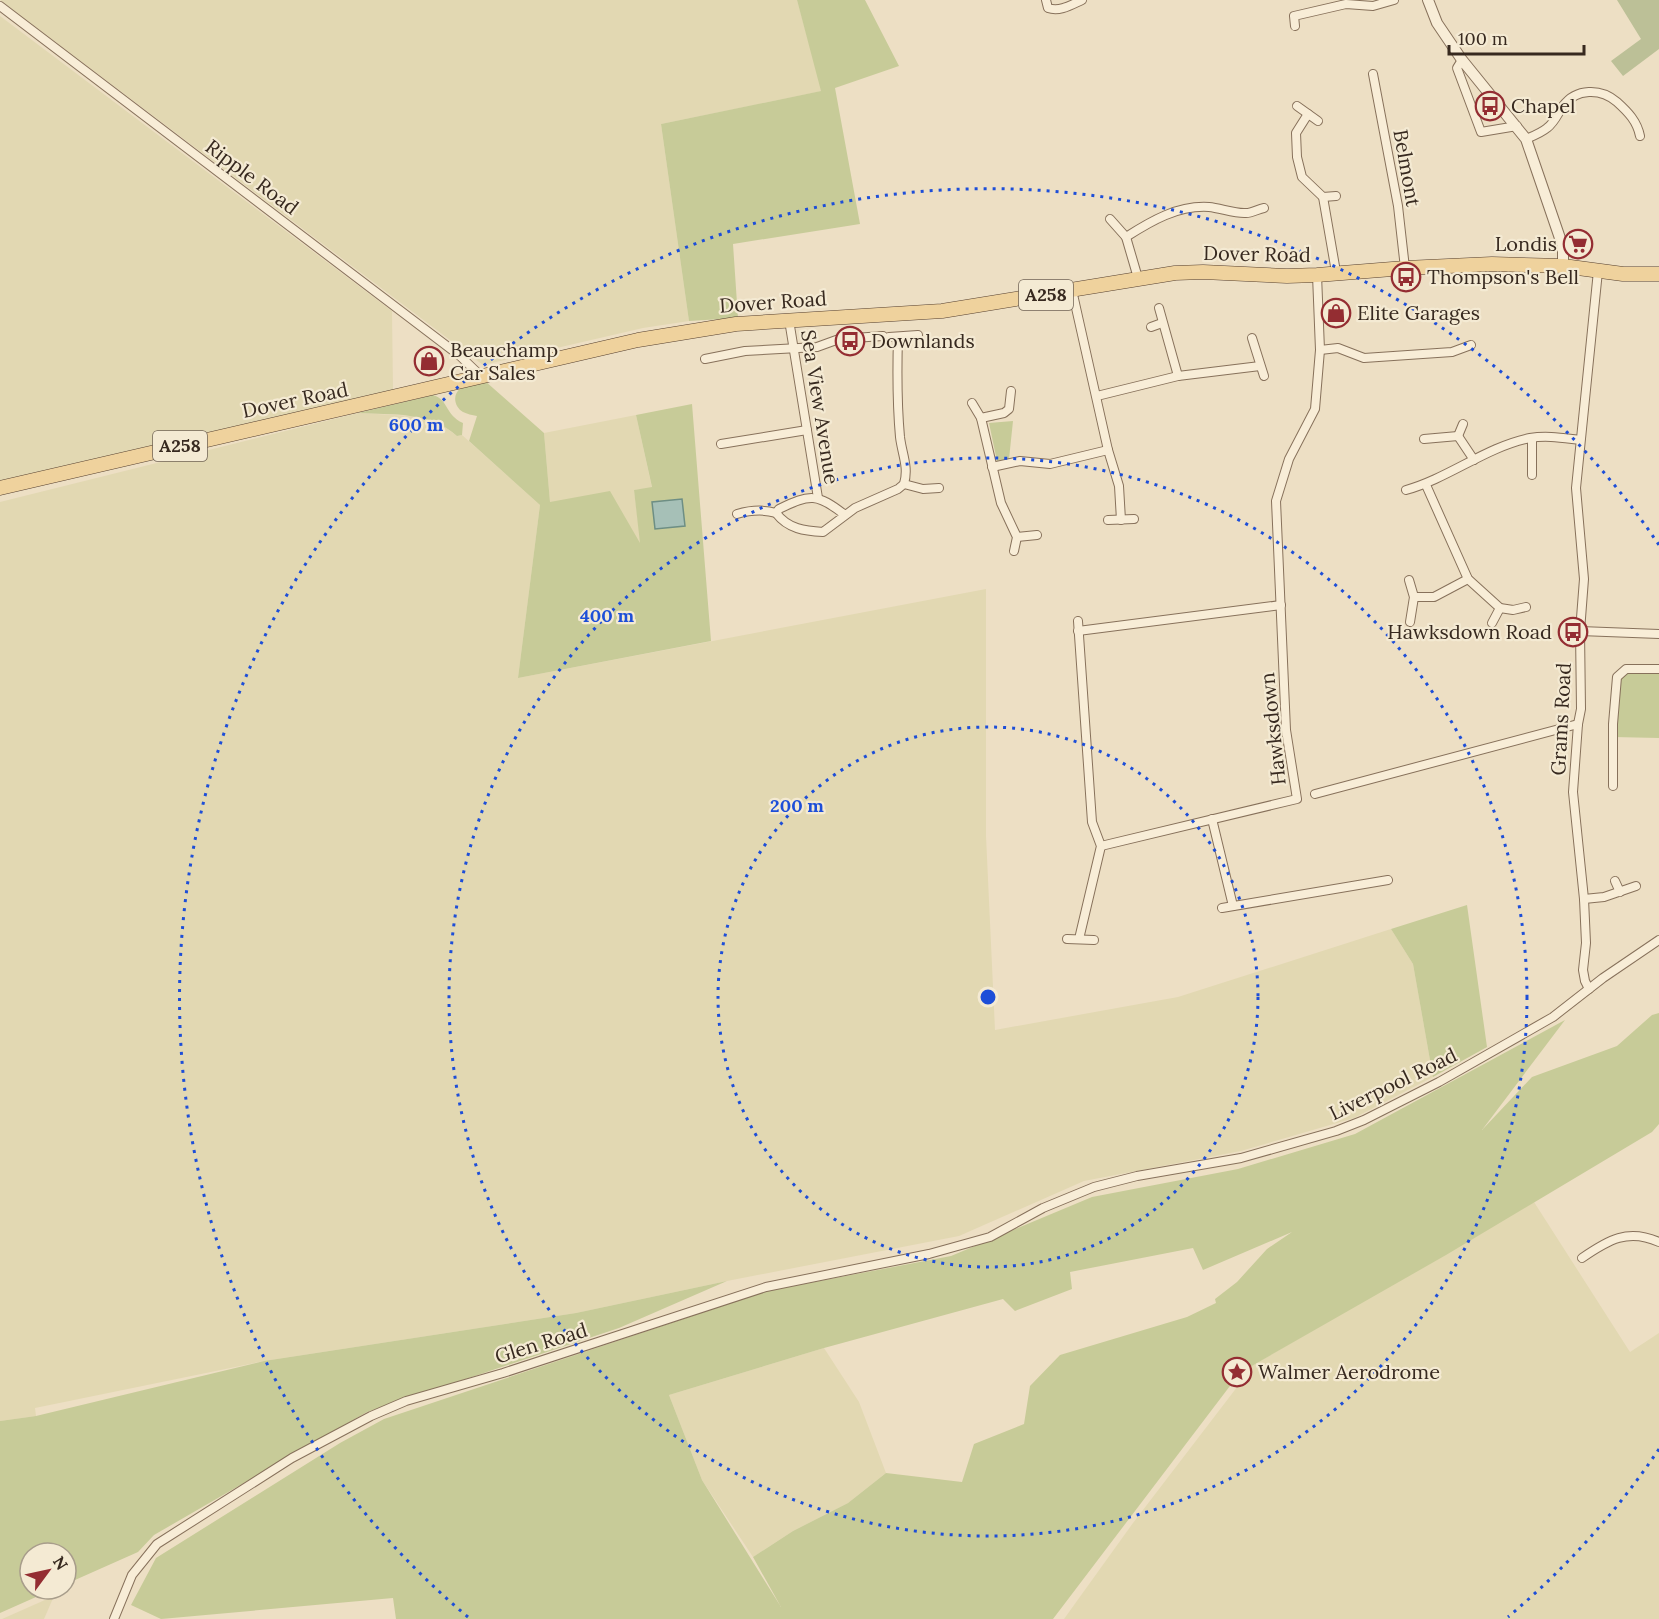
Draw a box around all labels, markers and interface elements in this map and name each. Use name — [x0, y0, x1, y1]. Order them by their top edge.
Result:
scale bar — [1449, 18, 1584, 56]
text: 100 m — [1458, 27, 1508, 50]
bus stop icon: Chapel — [1474, 90, 1506, 122]
place label: Chapel — [1511, 93, 1576, 118]
street label: Belmont — [1388, 127, 1427, 209]
street label: Ripple Road — [201, 134, 304, 220]
supermarket icon: Londis — [1562, 228, 1594, 260]
place label: Londis — [1495, 231, 1557, 256]
street label: Dover Road — [1203, 240, 1311, 267]
bus stop icon: Thompson's Bell — [1390, 261, 1422, 293]
place label: Thompson's Bell — [1427, 264, 1579, 289]
road number: A258 — [1019, 280, 1073, 310]
street label: Dover Road — [718, 285, 828, 318]
shop icon: Elite Garages — [1320, 297, 1352, 329]
place label: Elite Garages — [1357, 300, 1480, 325]
bus stop icon: Downlands — [834, 325, 866, 357]
street label: Sea View Avenue — [796, 328, 845, 486]
place label: Downlands — [871, 328, 975, 353]
place label: Beauchamp Car Sales — [450, 337, 558, 385]
shop icon: Beauchamp Car Sales — [413, 345, 445, 377]
street label: Dover Road — [240, 376, 350, 423]
text: 600 m — [389, 413, 444, 436]
road number: A258 — [153, 431, 207, 461]
text: 400 m — [580, 604, 634, 627]
bus stop icon: Hawksdown Road — [1557, 616, 1589, 648]
place label: Hawksdown Road — [1387, 619, 1552, 644]
street label: Grams Road — [1545, 662, 1576, 776]
street label: Hawksdown — [1254, 672, 1291, 787]
text: 200 m — [770, 794, 824, 817]
centre of rings — [978, 987, 998, 1007]
street label: Liverpool Road — [1325, 1042, 1461, 1125]
street label: Glen Road — [492, 1317, 590, 1368]
place icon: Walmer Aerodrome — [1221, 1356, 1253, 1388]
place label: Walmer Aerodrome — [1258, 1359, 1440, 1384]
north arrow — [18, 1541, 78, 1601]
text: N — [49, 1552, 72, 1573]

